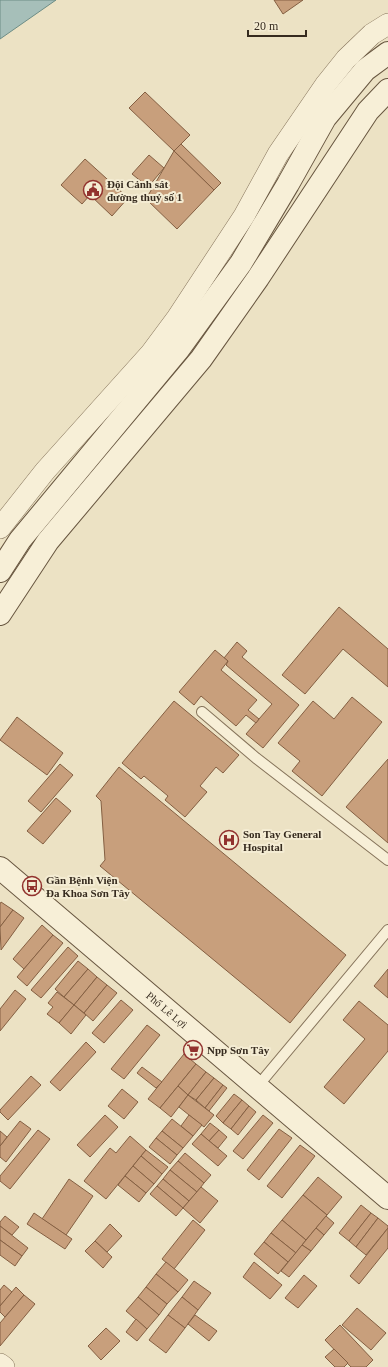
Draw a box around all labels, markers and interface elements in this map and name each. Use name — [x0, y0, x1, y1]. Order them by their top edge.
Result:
scale bar — [248, 12, 306, 38]
text: 20 m — [254, 19, 279, 33]
place label: Đội Cảnh sát đường thuỷ số 1 — [107, 178, 182, 203]
public building icon: Đội Cảnh sát đường thuỷ số 1 — [82, 179, 104, 201]
place label: Son Tay General Hospital — [243, 828, 321, 853]
hospital icon: Son Tay General Hospital — [218, 829, 240, 851]
place label: Gần Bệnh Viện Đa Khoa Sơn Tây — [46, 874, 130, 899]
bus stop icon: Gần Bệnh Viện Đa Khoa Sơn Tây — [21, 875, 43, 897]
street label: Phố Lê Lợi — [144, 989, 190, 1031]
supermarket icon: Npp Sơn Tây — [182, 1039, 204, 1061]
place label: Npp Sơn Tây — [207, 1044, 270, 1056]

